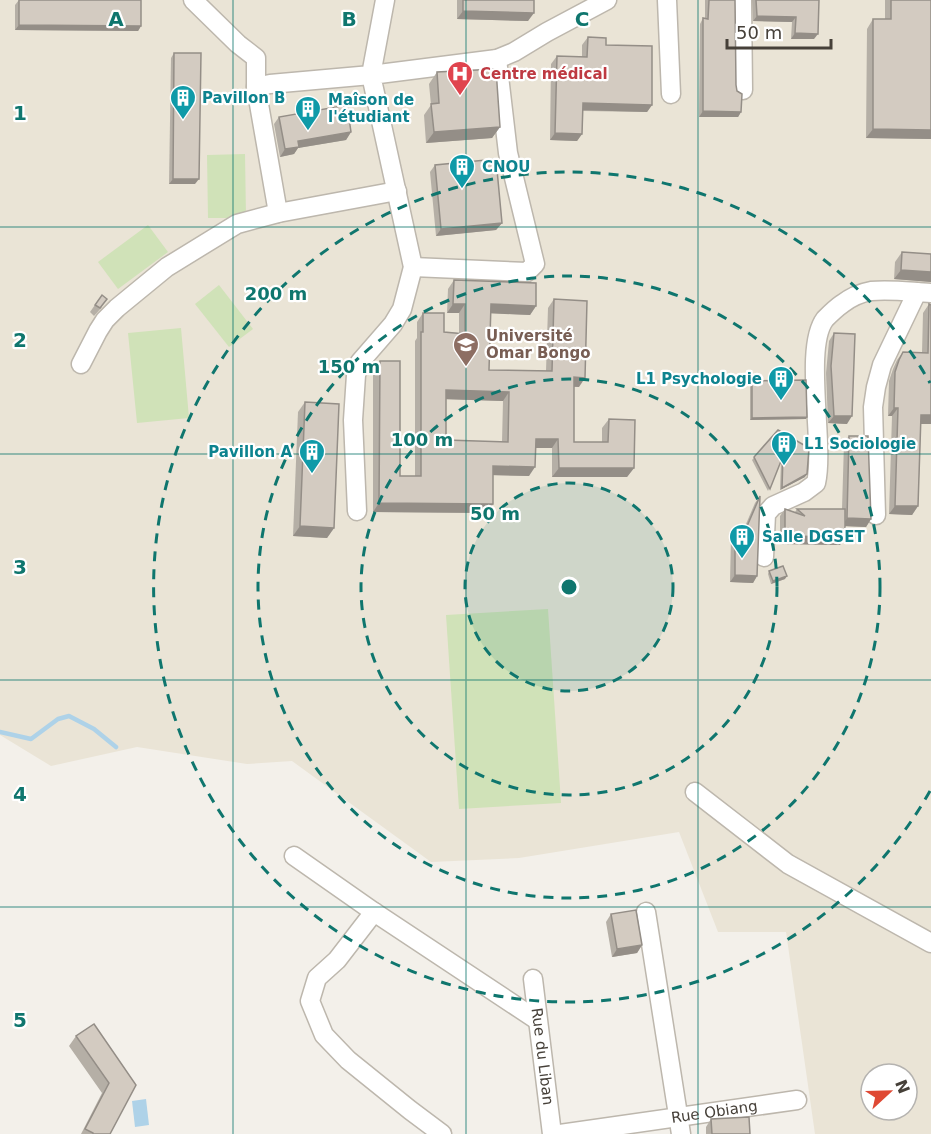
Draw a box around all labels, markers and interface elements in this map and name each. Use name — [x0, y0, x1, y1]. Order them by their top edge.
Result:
text: A — [108, 7, 124, 31]
text: B — [341, 7, 357, 31]
text: C — [575, 7, 589, 31]
scale bar — [727, 12, 830, 50]
text: 50 m — [736, 22, 782, 43]
hospital icon: Centre médical — [445, 59, 475, 97]
place label: Centre médical — [480, 65, 608, 83]
building icon: Pavillon B — [168, 83, 198, 121]
place label: Pavillon B — [202, 89, 286, 107]
place label: Maîson de l'étudiant — [328, 91, 414, 126]
building icon: Maîson de l'étudiant — [293, 94, 323, 132]
text: 1 — [13, 101, 27, 125]
building icon: CNOU — [447, 152, 477, 190]
place label: CNOU — [482, 158, 531, 176]
text: 200 m — [245, 283, 307, 304]
place label: Université Omar Bongo — [486, 327, 591, 362]
text: 2 — [13, 328, 27, 352]
school or university icon: Université Omar Bongo — [451, 330, 481, 368]
text: 150 m — [318, 356, 380, 377]
building icon: L1 Psychologie — [766, 364, 796, 402]
place label: L1 Psychologie — [636, 370, 762, 388]
text: 100 m — [391, 429, 453, 450]
building icon: L1 Sociologie — [769, 429, 799, 467]
place label: L1 Sociologie — [804, 435, 916, 453]
building icon: Pavillon A — [297, 437, 327, 475]
place label: Pavillon A — [208, 443, 292, 461]
text: 50 m — [470, 503, 520, 524]
building icon: Salle DGSET — [727, 522, 757, 560]
place label: Salle DGSET — [762, 528, 865, 546]
text: 3 — [13, 555, 27, 579]
centre of rings — [559, 577, 579, 597]
text: 4 — [13, 782, 27, 806]
street label: Rue du Liban — [528, 1007, 557, 1106]
text: 5 — [13, 1008, 27, 1032]
north arrow — [859, 1062, 919, 1122]
text: N — [891, 1077, 914, 1096]
street label: Rue Obiang — [670, 1097, 759, 1127]

